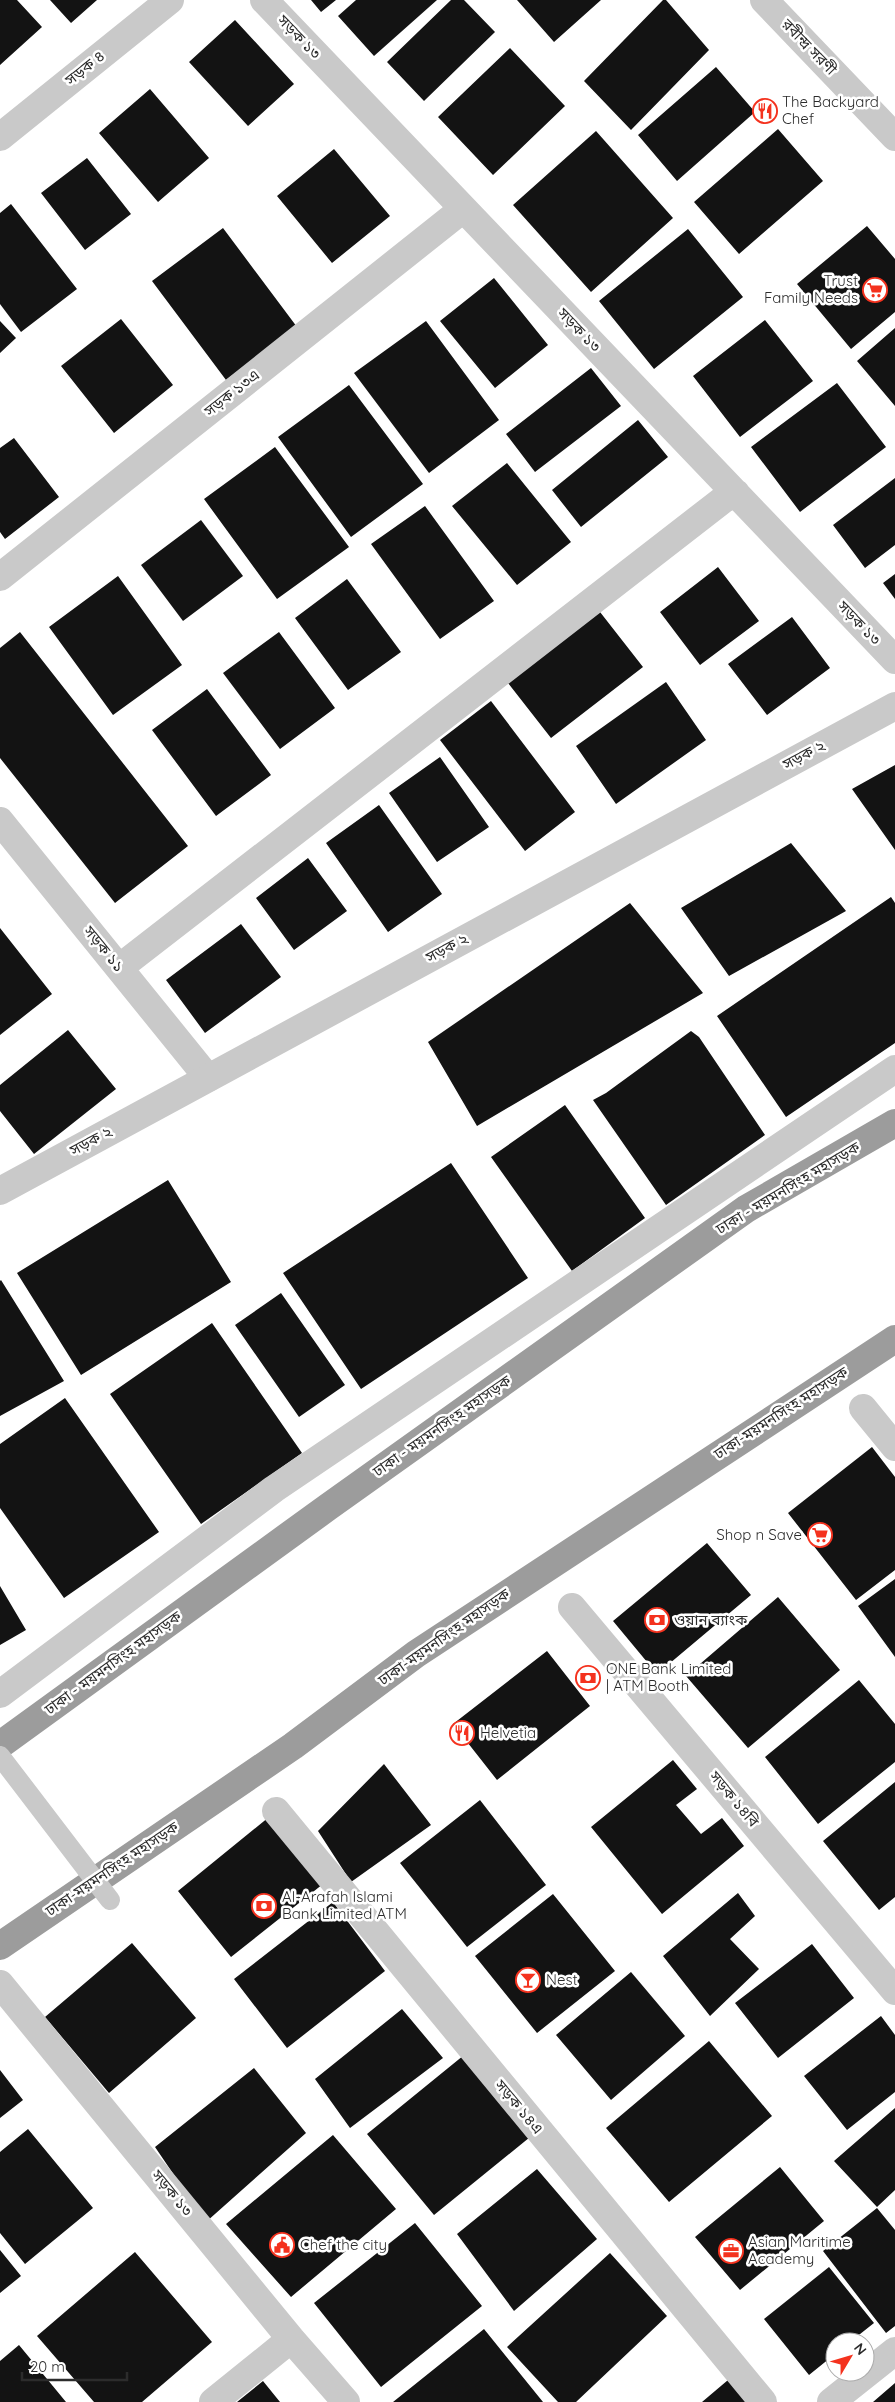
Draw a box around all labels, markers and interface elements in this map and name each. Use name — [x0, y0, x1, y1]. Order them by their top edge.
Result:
street label: সড়ক ১৩ — [273, 10, 325, 63]
street label: রবীন্দ্র সরণী — [777, 14, 841, 79]
street label: সড়ক ৪ — [60, 46, 108, 90]
place label: The Backyard Chef — [782, 92, 879, 128]
restaurant icon: The Backyard Chef — [752, 98, 778, 124]
place label: Trust Family Needs — [764, 271, 858, 307]
supermarket icon: Trust Family Needs — [862, 277, 888, 303]
street label: সড়ক ১৩ — [553, 303, 605, 356]
street label: সড়ক ১৩এ — [199, 365, 263, 421]
street label: সড়ক ১৩ — [833, 596, 885, 649]
street label: সড়ক ২ — [779, 736, 828, 774]
street label: সড়ক ১১ — [79, 921, 129, 976]
street label: সড়ক ২ — [422, 929, 471, 967]
street label: সড়ক ২ — [66, 1122, 115, 1160]
street label: ঢাকা - ময়মনসিংহ মহাসড়ক — [712, 1137, 864, 1239]
street label: ঢাকা-ময়মনসিংহ মহাসড়ক — [709, 1362, 852, 1464]
street label: ঢাকা - ময়মনসিংহ মহাসড়ক — [368, 1370, 515, 1481]
supermarket icon: Shop n Save — [807, 1522, 833, 1548]
place label: Shop n Save — [716, 1525, 802, 1544]
street label: ঢাকা-ময়মনসিংহ মহাসড়ক — [373, 1583, 514, 1690]
street label: ঢাকা - ময়মনসিংহ মহাসড়ক — [40, 1606, 186, 1719]
bank icon: ওয়ান ব্যাংক — [644, 1607, 670, 1633]
place label: ওয়ান ব্যাংক — [674, 1610, 748, 1629]
place label: ONE Bank Limited | ATM Booth — [606, 1659, 731, 1695]
bank icon: ONE Bank Limited | ATM Booth — [575, 1665, 601, 1691]
restaurant icon: Helvetia — [449, 1720, 475, 1746]
place label: Helvetia — [480, 1723, 536, 1742]
street label: সড়ক ১৪বি — [705, 1766, 764, 1831]
street label: ঢাকা-ময়মনসিংহ মহাসড়ক — [41, 1817, 183, 1921]
place label: Al-Arafah Islami Bank Limited ATM — [282, 1887, 407, 1923]
bank icon: Al-Arafah Islami Bank Limited ATM — [251, 1893, 277, 1919]
bar icon: Nest — [515, 1967, 541, 1993]
place label: Nest — [546, 1970, 578, 1989]
street label: সড়ক ১৪এ — [491, 2075, 548, 2138]
street label: সড়ক ১৩ — [147, 2165, 197, 2220]
public building icon: Chef the city — [269, 2232, 295, 2258]
place label: Asian Maritime Academy — [748, 2232, 851, 2268]
place label: Chef the city — [300, 2235, 387, 2254]
office icon: Asian Maritime Academy — [718, 2238, 744, 2264]
north arrow — [825, 2332, 875, 2382]
text: N — [850, 2339, 871, 2359]
scale bar — [22, 2350, 128, 2382]
text: 20 m — [30, 2357, 65, 2376]

